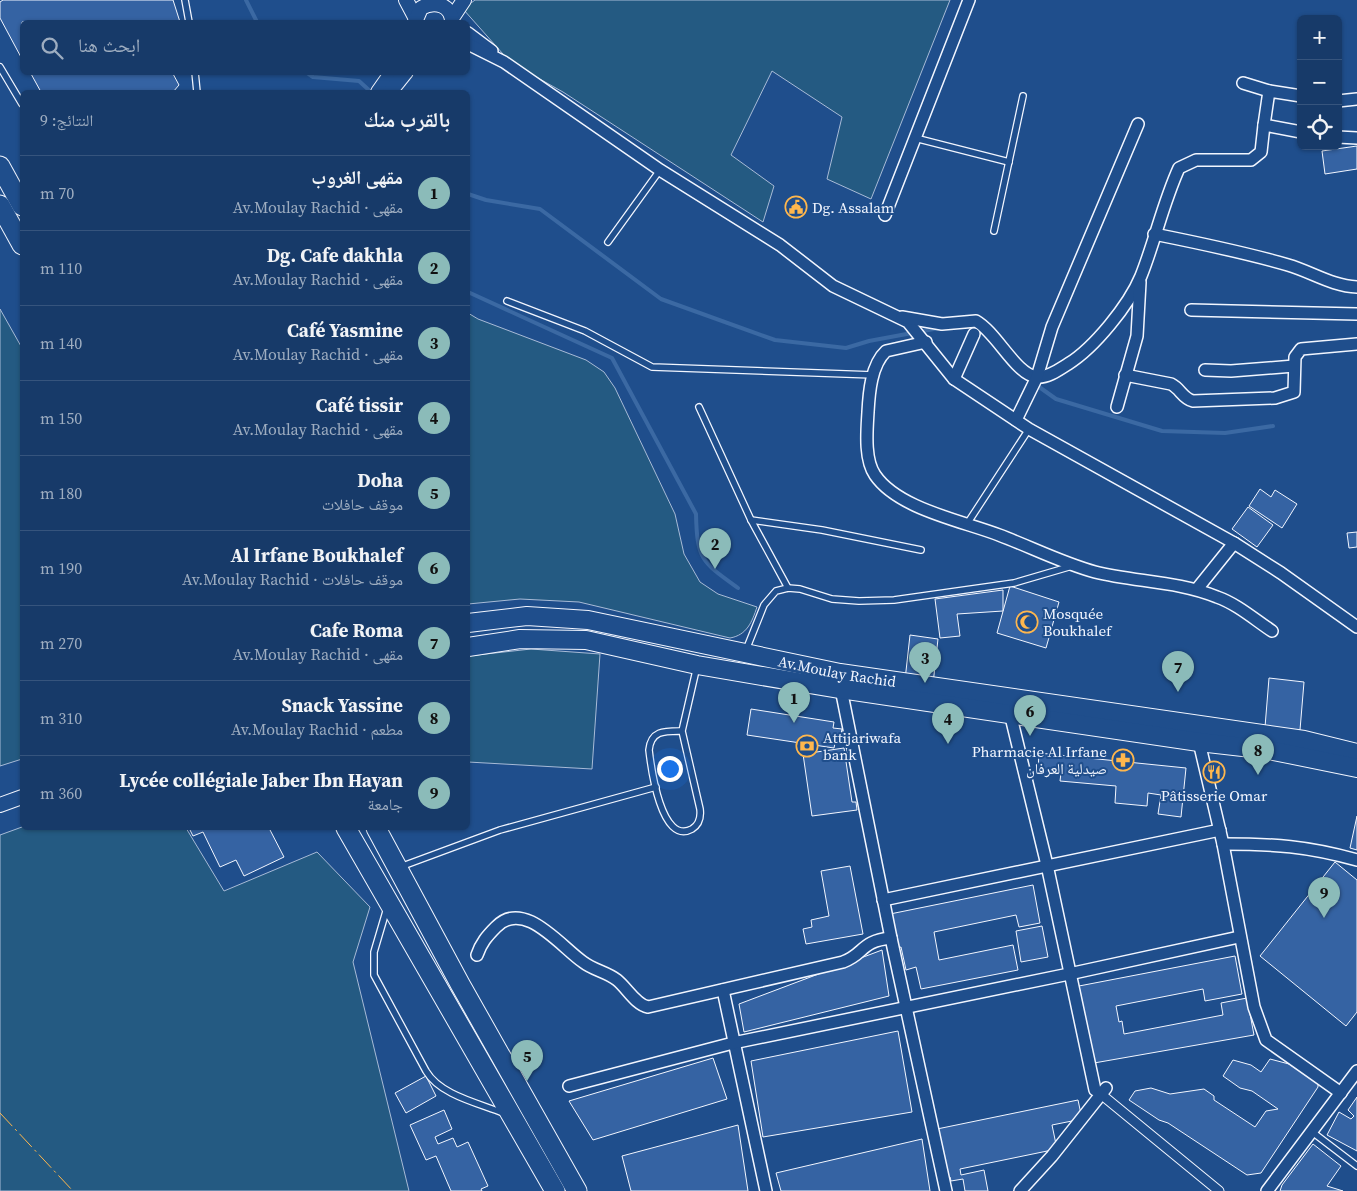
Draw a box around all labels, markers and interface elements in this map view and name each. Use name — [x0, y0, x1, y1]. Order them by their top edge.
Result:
map controls — [1297, 15, 1342, 150]
button: + — [1297, 15, 1342, 60]
search box — [20, 20, 470, 75]
text: ابحث هنا — [78, 32, 140, 58]
icon: search — [38, 34, 66, 62]
button: − — [1297, 60, 1342, 105]
text: بالقرب منك — [364, 105, 450, 134]
button: locate — [1297, 105, 1342, 150]
text: النتائج: 9 — [40, 109, 93, 131]
text: مقهى الغروب — [311, 164, 403, 190]
text: 70 m — [40, 182, 74, 204]
text: 1 — [430, 182, 438, 204]
public building icon: Dg. Assalam — [784, 195, 808, 219]
text: مقهى · Av.Moulay Rachid — [233, 196, 403, 218]
place label: Dg. Assalam — [812, 197, 895, 218]
text: Dg. Cafe dakhla — [267, 242, 403, 268]
text: 110 m — [40, 257, 82, 279]
text: 2 — [430, 257, 438, 279]
text: مقهى · Av.Moulay Rachid — [233, 268, 403, 290]
text: Café Yasmine — [287, 317, 403, 343]
text: 140 m — [40, 332, 82, 354]
text: 3 — [430, 332, 438, 354]
text: مقهى · Av.Moulay Rachid — [233, 343, 403, 365]
text: Café tissir — [316, 392, 403, 418]
text: 150 m — [40, 407, 82, 429]
text: 4 — [430, 407, 438, 429]
text: مقهى · Av.Moulay Rachid — [233, 418, 403, 440]
text: Doha — [357, 467, 403, 493]
text: 180 m — [40, 482, 82, 504]
text: 5 — [430, 482, 438, 504]
text: موقف حافلات — [322, 493, 403, 515]
pin: 2 — [699, 528, 731, 569]
text: Al Irfane Boukhalef — [231, 542, 403, 568]
text: 190 m — [40, 557, 82, 579]
text: 6 — [430, 557, 438, 579]
text: موقف حافلات · Av.Moulay Rachid — [182, 568, 403, 590]
place label: Mosquée Boukhalef — [1043, 603, 1113, 641]
mosque icon: Mosquée Boukhalef — [1015, 610, 1039, 634]
text: Cafe Roma — [310, 617, 403, 643]
text: 270 m — [40, 632, 82, 654]
text: 7 — [430, 632, 438, 654]
pin: 3 — [909, 642, 941, 683]
text: مقهى · Av.Moulay Rachid — [233, 643, 403, 665]
street label: Av.Moulay Rachid — [776, 650, 898, 692]
pin: 7 — [1162, 651, 1194, 692]
pin: 1 — [778, 682, 810, 723]
text: Snack Yassine — [282, 692, 403, 718]
pin: 6 — [1014, 695, 1046, 736]
pin: 4 — [932, 703, 964, 744]
text: 310 m — [40, 707, 82, 729]
text: 8 — [430, 707, 438, 729]
text: مطعم · Av.Moulay Rachid — [231, 718, 403, 740]
place label: Attijariwafa bank — [823, 727, 901, 765]
bank icon: Attijariwafa bank — [795, 734, 819, 758]
pin: 8 — [1242, 734, 1274, 775]
place label: Pharmacie Al Irfane صيدلية العرفان — [972, 741, 1107, 779]
pharmacy icon: Pharmacie Al Irfane صيدلية العرفان — [1111, 748, 1135, 772]
your location — [657, 756, 683, 782]
restaurant icon: Pâtisserie Omar — [1202, 760, 1226, 784]
text: Lycée collégiale Jaber Ibn Hayan — [119, 767, 403, 793]
text: 360 m — [40, 782, 82, 804]
text: 9 — [430, 782, 438, 804]
place label: Pâtisserie Omar — [1161, 785, 1268, 806]
text: جامعة — [368, 793, 403, 815]
pin: 9 — [1308, 877, 1340, 918]
pin: 5 — [511, 1040, 543, 1081]

